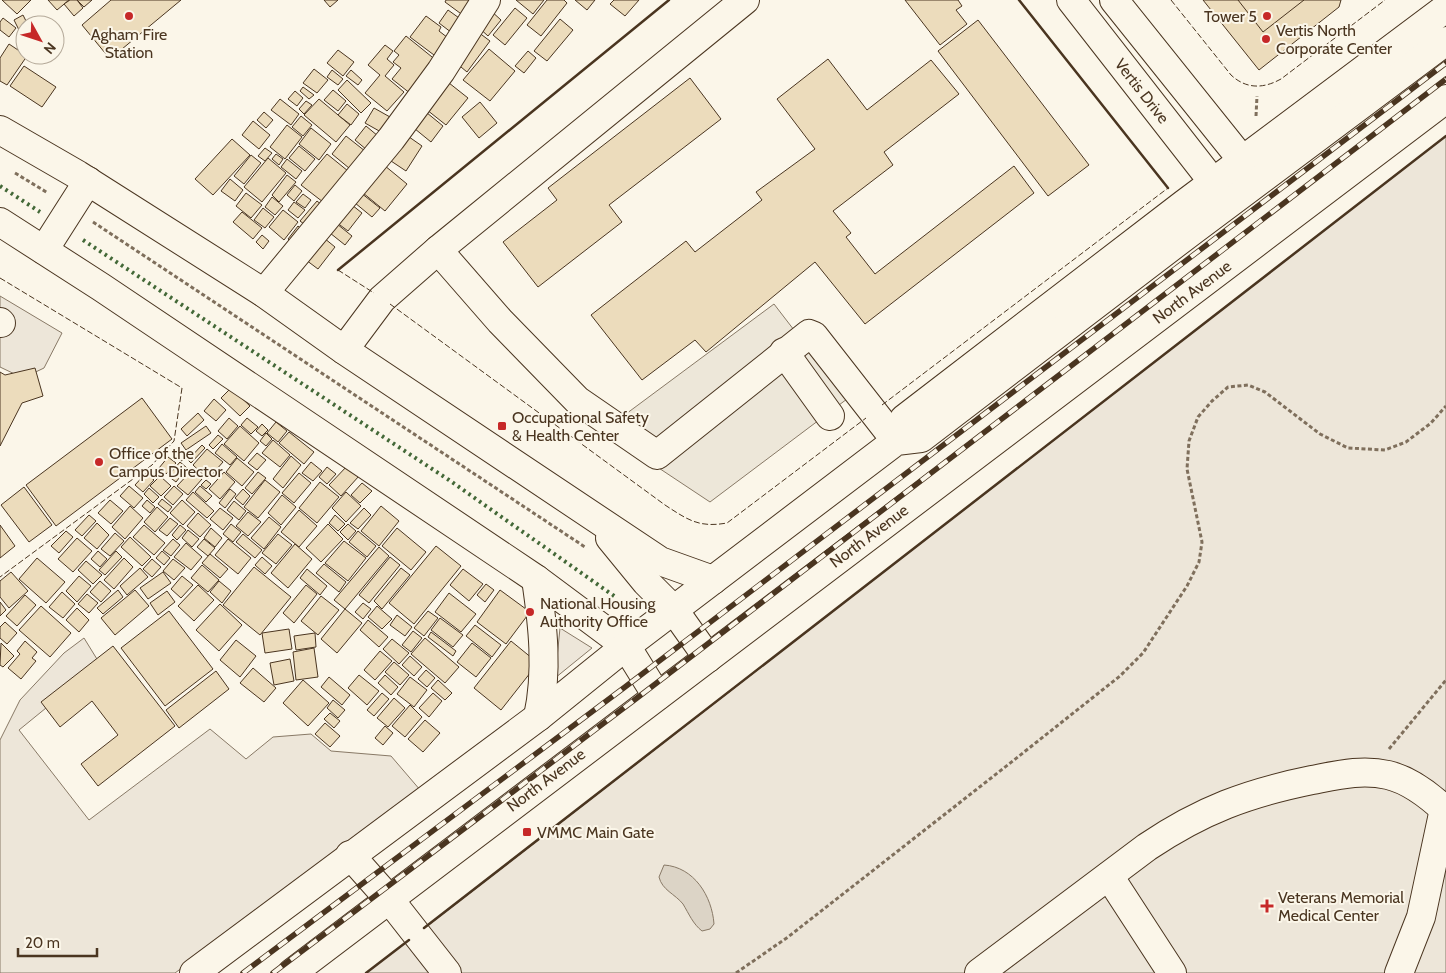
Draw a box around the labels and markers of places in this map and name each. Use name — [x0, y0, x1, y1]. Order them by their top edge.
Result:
place label: Tower 5 — [1204, 7, 1257, 26]
marker: Agham Fire Station — [123, 10, 135, 22]
marker: Tower 5 — [1261, 10, 1273, 22]
place label: Vertis North Corporate Center — [1276, 21, 1393, 58]
place label: Agham Fire Station — [91, 25, 167, 62]
marker: Vertis North Corporate Center — [1260, 33, 1272, 45]
place label: Occupational Safety & Health Center — [512, 408, 649, 445]
marker: Occupational Safety & Health Center — [496, 420, 508, 432]
place label: Office of the Campus Director — [109, 444, 223, 481]
marker: Office of the Campus Director — [93, 456, 105, 468]
place label: National Housing Authority Office — [540, 594, 656, 631]
marker: National Housing Authority Office — [524, 606, 536, 618]
place label: VMMC Main Gate — [537, 823, 654, 842]
marker: VMMC Main Gate — [521, 826, 533, 838]
place label: Veterans Memorial Medical Center — [1278, 888, 1404, 925]
marker: Veterans Memorial Medical Center — [1260, 899, 1274, 913]

